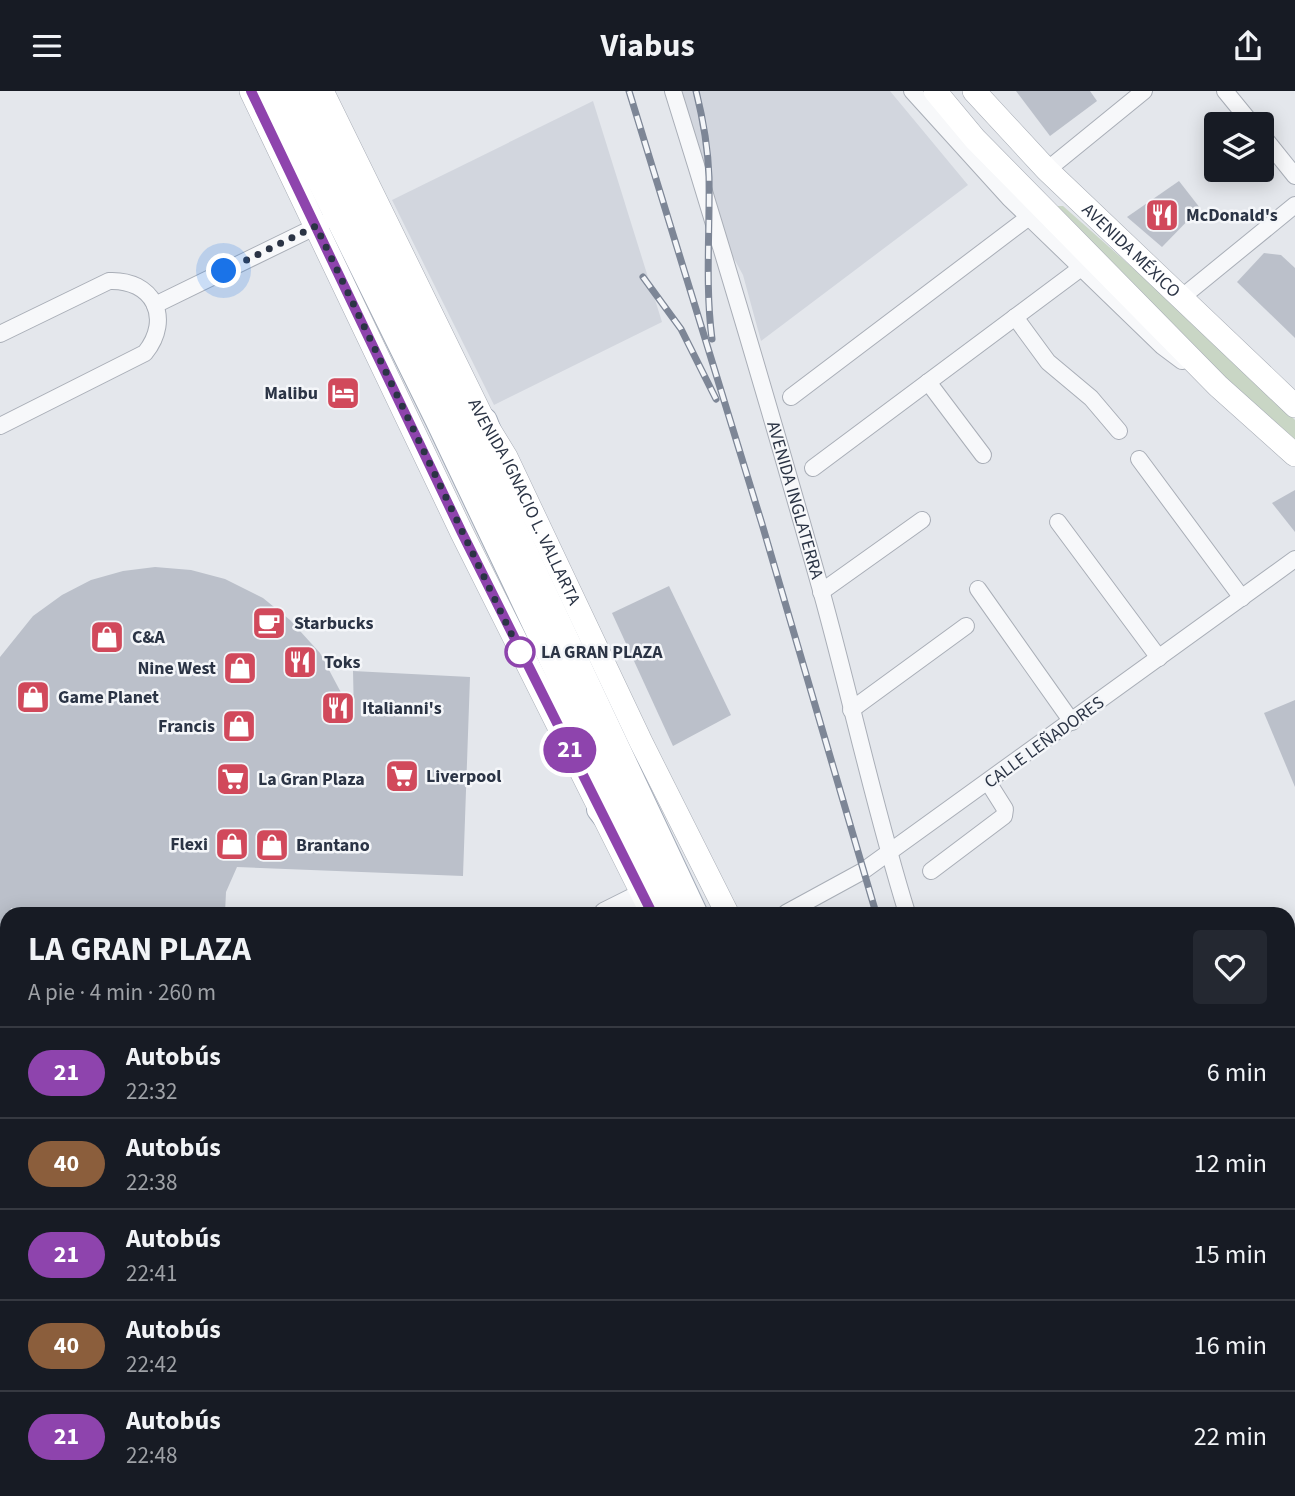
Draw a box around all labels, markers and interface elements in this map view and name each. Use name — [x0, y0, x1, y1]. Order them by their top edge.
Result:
text: Viabus — [600, 23, 695, 69]
icon: menu — [28, 27, 66, 65]
icon: share — [1229, 27, 1267, 65]
map controls — [1204, 112, 1274, 182]
button: layers — [1204, 112, 1274, 182]
restaurant icon: McDonald's — [1143, 196, 1181, 234]
street label: AVENIDA MÉXICO — [1076, 198, 1186, 304]
place label: McDonald's — [1186, 203, 1278, 228]
your location — [206, 253, 241, 288]
hotel icon: Malibu — [324, 374, 362, 412]
place label: Malibu — [264, 381, 318, 406]
street label: AVENIDA IGNACIO L. VALLARTA — [462, 394, 586, 610]
street label: AVENIDA INGLATERRA — [760, 418, 829, 582]
cafe icon: Starbucks — [250, 604, 288, 642]
place label: Starbucks — [294, 611, 374, 636]
shop icon: C&A — [88, 618, 126, 656]
place label: C&A — [132, 625, 165, 650]
marker: LA GRAN PLAZA — [505, 637, 535, 667]
place label: LA GRAN PLAZA — [541, 640, 663, 665]
restaurant icon: Toks — [281, 643, 319, 681]
shop icon: Nine West — [221, 649, 259, 687]
place label: Toks — [324, 650, 360, 675]
place label: Nine West — [137, 656, 216, 681]
shop icon: Game Planet — [14, 678, 52, 716]
place label: Game Planet — [58, 685, 159, 710]
restaurant icon: Italianni's — [319, 689, 357, 727]
street label: CALLE LEÑADORES — [979, 690, 1109, 794]
place label: Italianni's — [362, 696, 442, 721]
shop icon: Francis — [220, 707, 258, 745]
place label: Francis — [158, 714, 215, 739]
line badge: 21 — [538, 727, 602, 773]
text: 21 — [557, 732, 583, 767]
supermarket icon: Liverpool — [383, 757, 421, 795]
supermarket icon: La Gran Plaza — [214, 760, 252, 798]
place label: Liverpool — [426, 764, 502, 789]
place label: La Gran Plaza — [258, 767, 365, 792]
shop icon: Flexi — [213, 825, 251, 863]
shop icon: Brantano — [253, 826, 291, 864]
place label: Flexi — [170, 832, 208, 857]
place label: Brantano — [296, 833, 370, 858]
text: LA GRAN PLAZA — [28, 926, 251, 973]
button: heart — [1193, 930, 1267, 1004]
text: A pie · 4 min · 260 m — [28, 976, 216, 1009]
text: Autobús — [126, 1038, 221, 1075]
text: 6 min — [1207, 1054, 1267, 1091]
text: 21 — [54, 1055, 79, 1090]
text: 22:32 — [126, 1075, 177, 1108]
text: Autobús — [126, 1129, 221, 1166]
text: 12 min — [1194, 1145, 1267, 1182]
text: 40 — [54, 1146, 79, 1181]
text: 22:38 — [126, 1166, 177, 1199]
text: Autobús — [126, 1220, 221, 1257]
text: 15 min — [1194, 1236, 1267, 1273]
text: 21 — [54, 1237, 79, 1272]
text: 22:41 — [126, 1257, 177, 1290]
text: Autobús — [126, 1311, 221, 1348]
text: 16 min — [1194, 1327, 1267, 1364]
text: 40 — [54, 1328, 79, 1363]
text: 22:42 — [126, 1348, 177, 1381]
text: Autobús — [126, 1402, 221, 1439]
text: 22 min — [1194, 1418, 1267, 1455]
text: 21 — [54, 1419, 79, 1454]
text: 22:48 — [126, 1439, 177, 1472]

